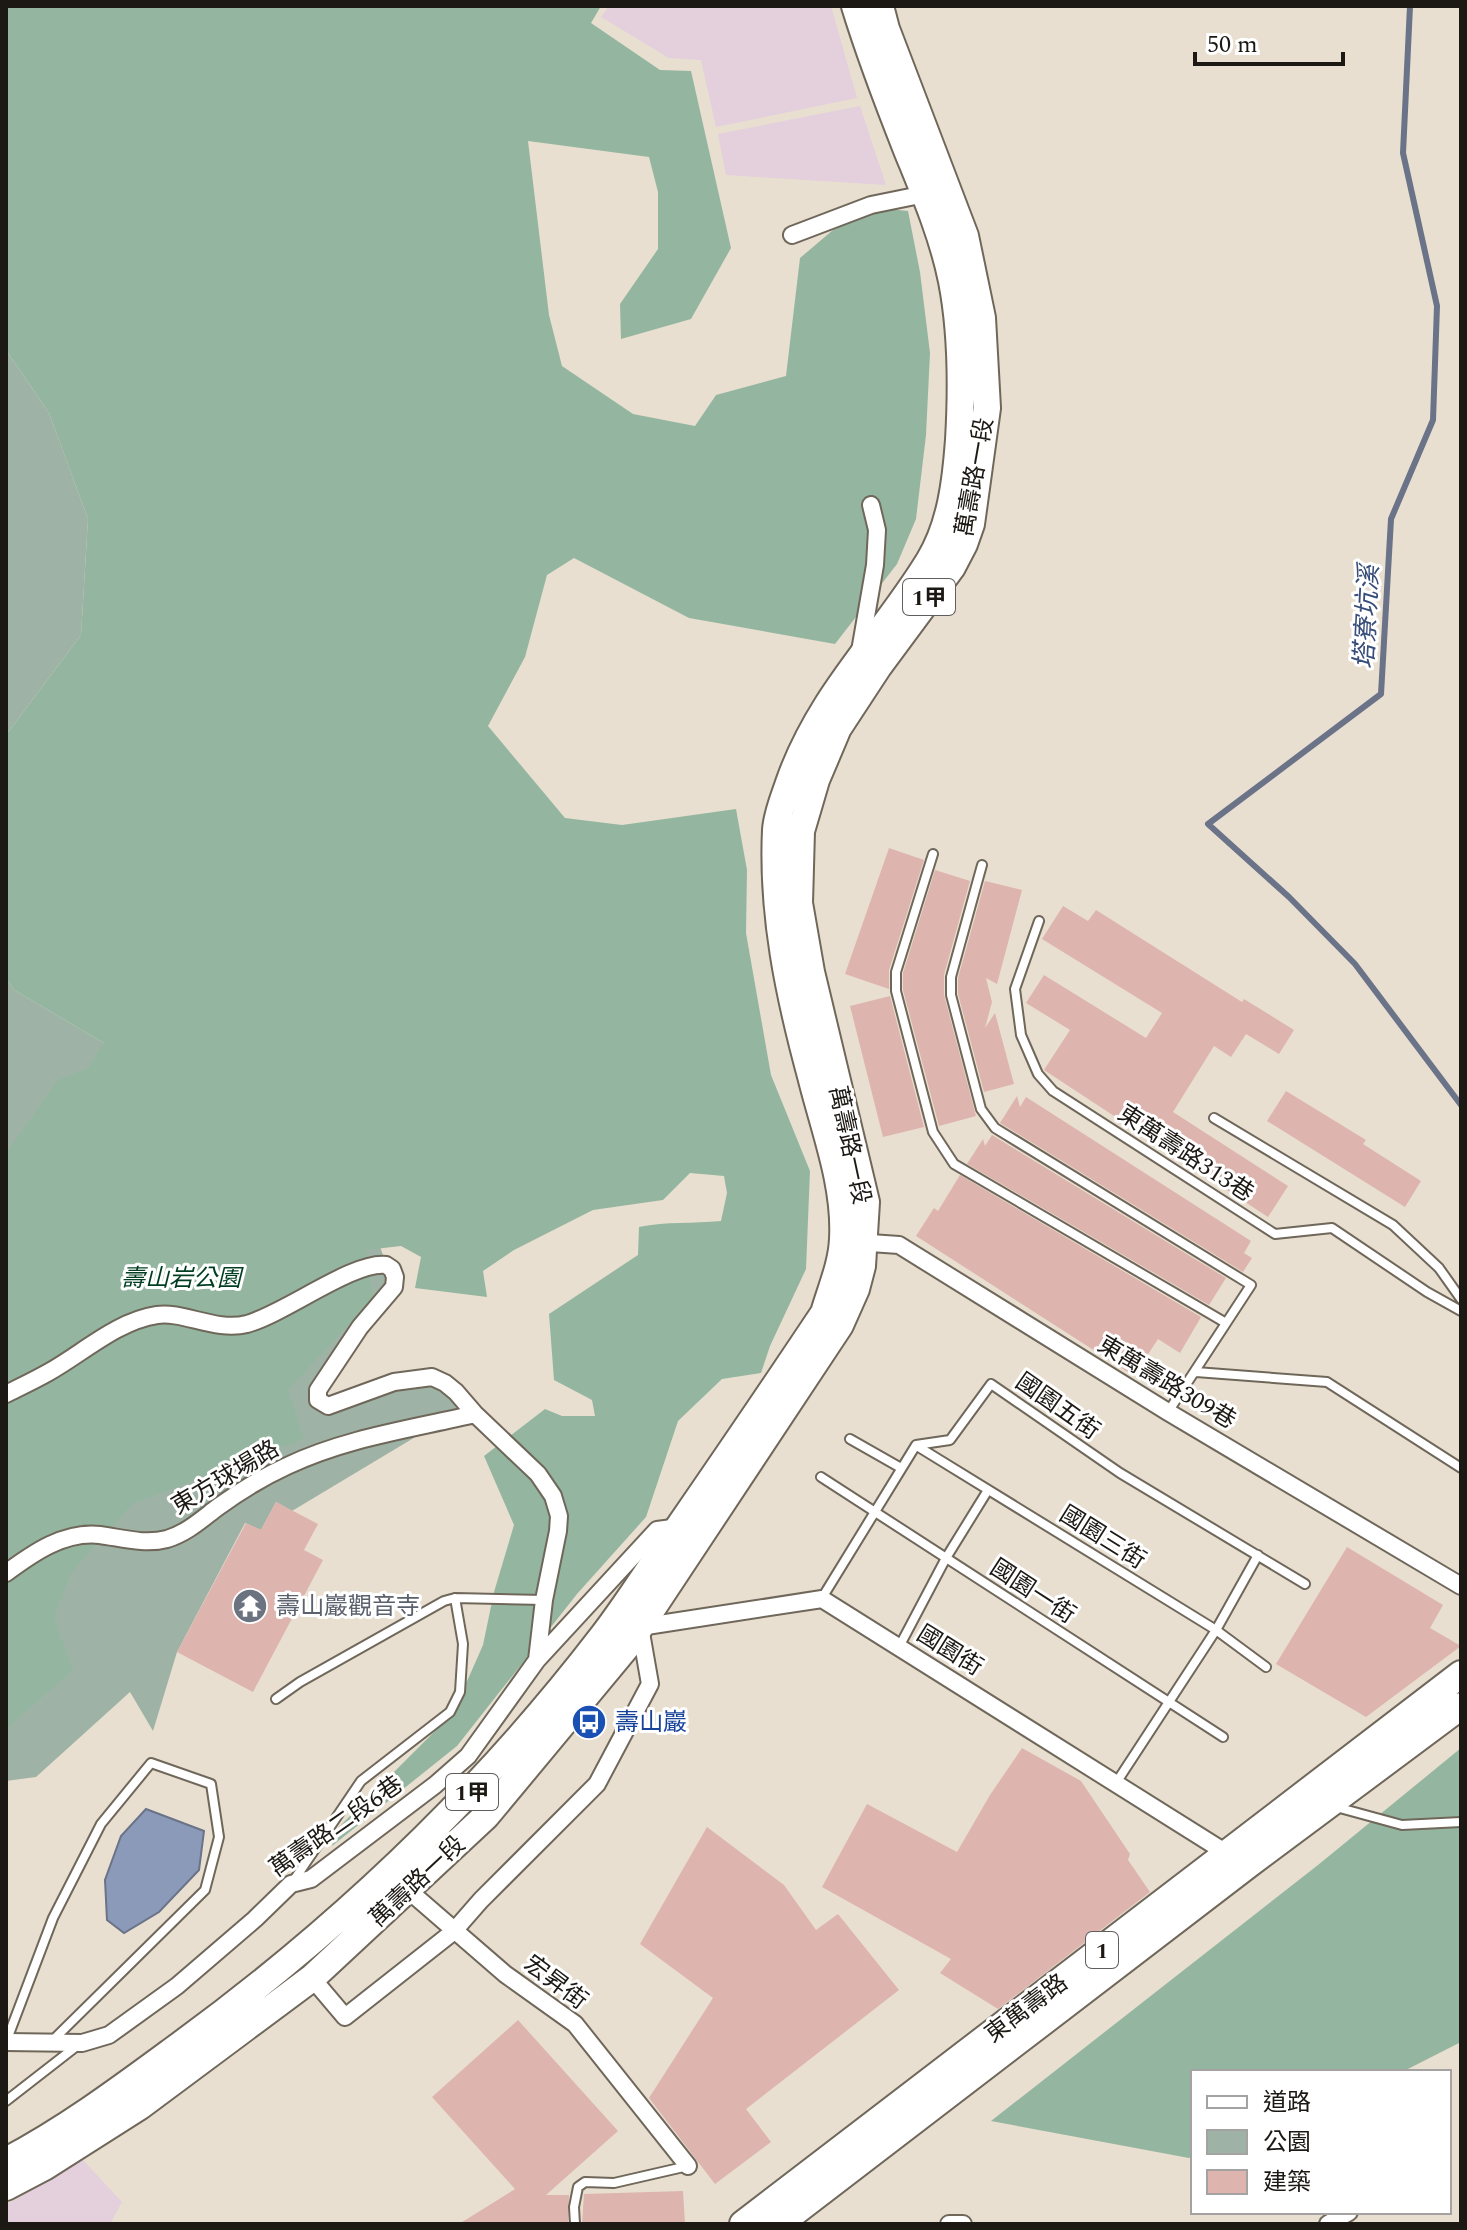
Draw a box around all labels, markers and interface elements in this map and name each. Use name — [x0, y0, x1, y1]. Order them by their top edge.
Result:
scale bar — [1195, 16, 1343, 66]
text: 50 m — [1207, 27, 1258, 63]
street label: 萬壽路一段 — [947, 415, 1003, 539]
water label: 塔寮坑溪 — [1344, 560, 1390, 670]
road number: 1甲 — [903, 579, 955, 615]
street label: 萬壽路一段 — [819, 1083, 879, 1208]
street label: 東萬壽路313巷 — [1110, 1096, 1261, 1211]
park label: 壽山岩公園 — [121, 1261, 244, 1297]
street label: 東萬壽路309巷 — [1090, 1327, 1243, 1438]
street label: 國園五街 — [1008, 1365, 1107, 1449]
street label: 東方球場路 — [165, 1432, 286, 1524]
street label: 國園三街 — [1052, 1497, 1153, 1579]
street label: 國園一街 — [982, 1551, 1083, 1633]
temple icon: 壽山巖觀音寺 — [231, 1587, 269, 1625]
place label: 壽山巖觀音寺 — [276, 1589, 420, 1625]
street label: 國園街 — [909, 1617, 990, 1685]
bus stop icon: 壽山巖 — [570, 1703, 608, 1741]
place label: 壽山巖 — [615, 1705, 687, 1741]
street label: 萬壽路二段6巷 — [262, 1767, 411, 1886]
road number: 1甲 — [446, 1774, 498, 1810]
street label: 萬壽路一段 — [362, 1828, 474, 1936]
road number: 1 — [1086, 1932, 1118, 1968]
street label: 宏昇街 — [516, 1947, 595, 2019]
street label: 東萬壽路 — [977, 1966, 1076, 2052]
legend — [1191, 2070, 1451, 2214]
text: 道路 — [1263, 2085, 1311, 2121]
text: 公園 — [1263, 2125, 1311, 2161]
text: 建築 — [1263, 2165, 1311, 2201]

